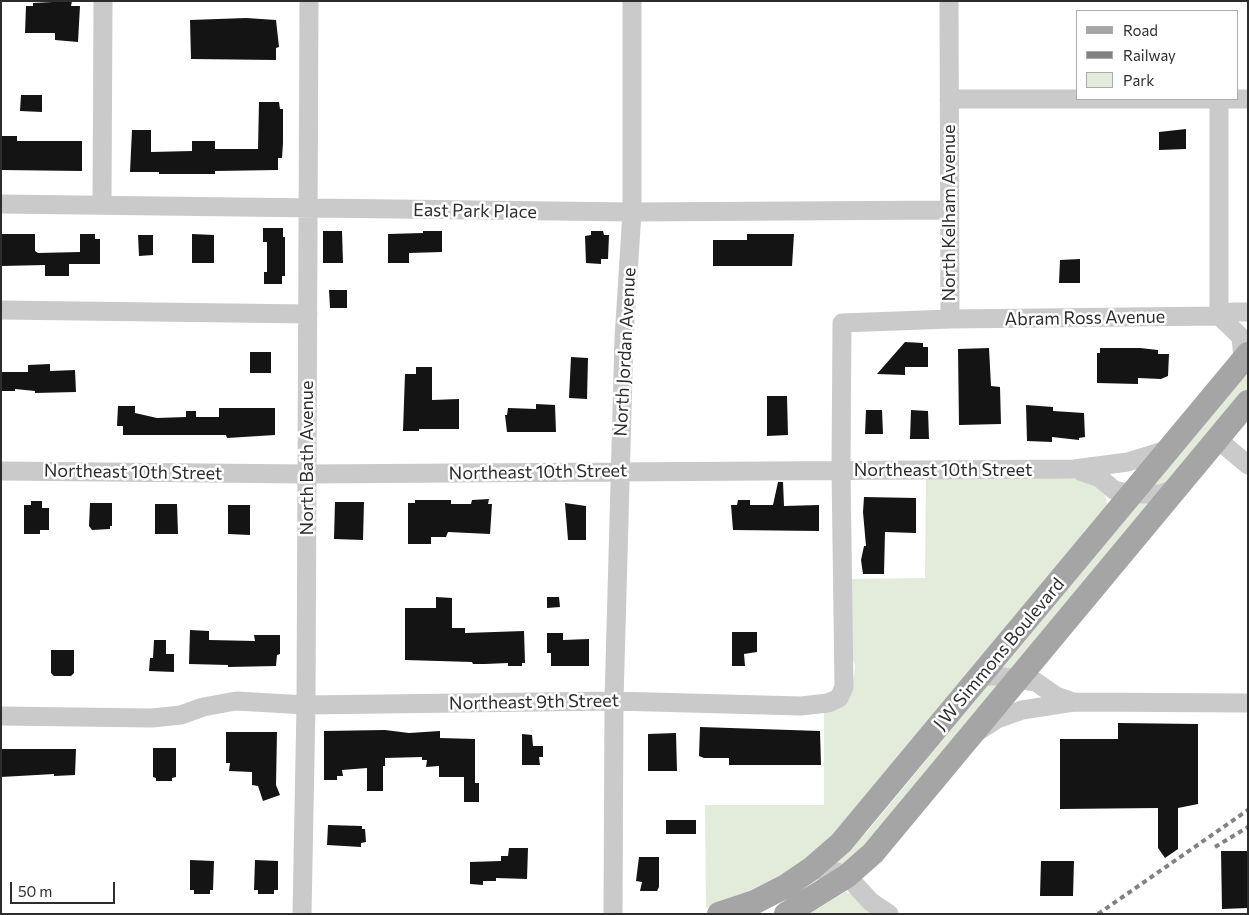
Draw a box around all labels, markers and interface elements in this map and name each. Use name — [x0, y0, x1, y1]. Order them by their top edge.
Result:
legend — [1076, 10, 1239, 100]
text: Road — [1123, 21, 1158, 39]
text: Railway — [1123, 46, 1176, 64]
text: Park — [1123, 71, 1154, 89]
street label: North Kelham Avenue — [938, 124, 960, 302]
street label: East Park Place — [413, 199, 537, 223]
street label: North Jordan Avenue — [610, 267, 640, 437]
street label: Abram Ross Avenue — [1005, 306, 1165, 330]
street label: North Bath Avenue — [296, 381, 318, 535]
street label: Northeast 10th Street — [854, 459, 1032, 481]
street label: Northeast 10th Street — [44, 460, 222, 484]
street label: Northeast 10th Street — [449, 460, 627, 484]
street label: J W Simmons Boulevard — [929, 574, 1069, 734]
street label: Northeast 9th Street — [449, 690, 619, 714]
scale bar — [12, 872, 118, 904]
text: 50 m — [18, 882, 52, 900]

